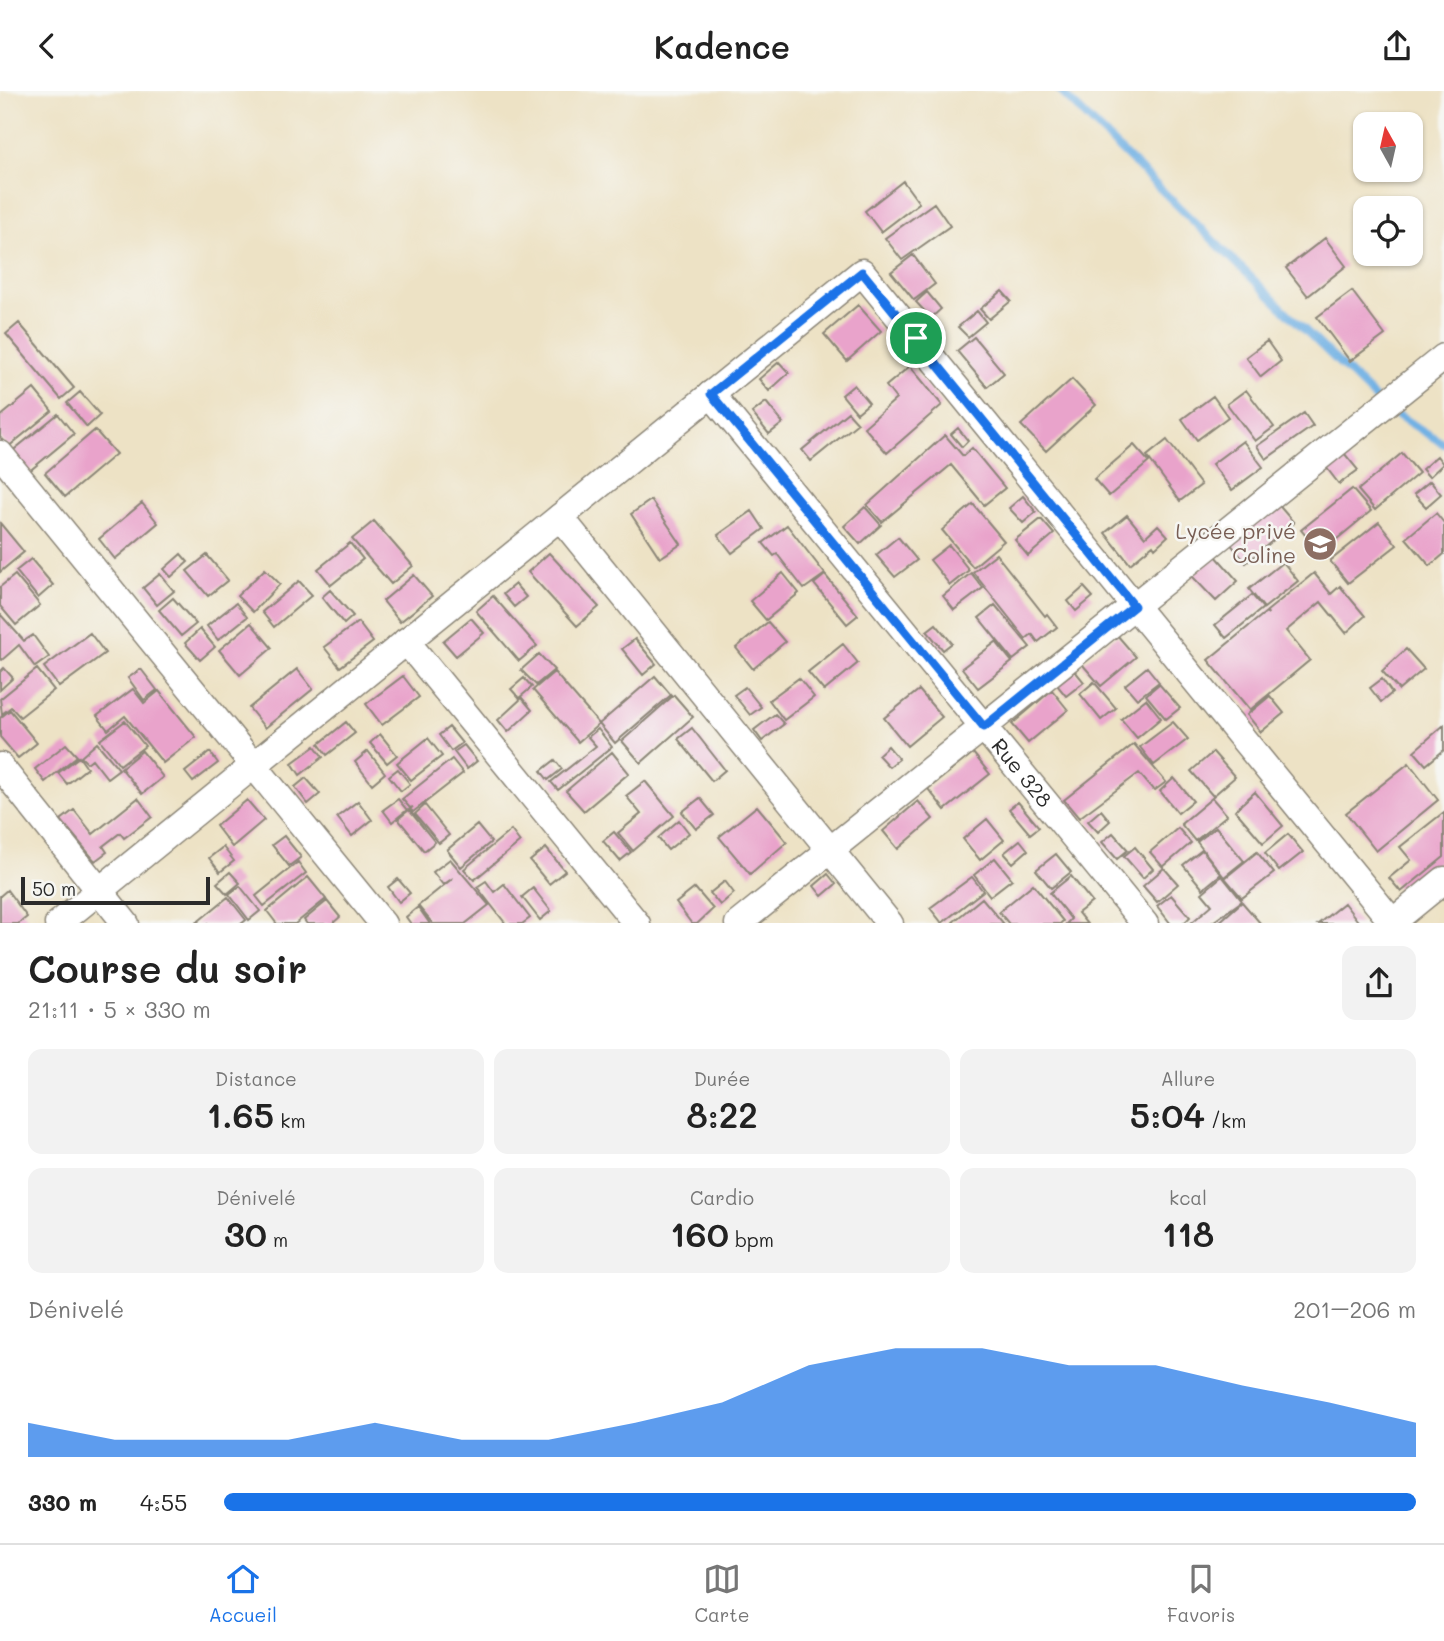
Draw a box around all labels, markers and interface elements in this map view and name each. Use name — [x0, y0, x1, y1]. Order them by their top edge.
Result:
text: Kadence — [654, 25, 790, 67]
icon: back — [28, 27, 66, 65]
icon: share — [1378, 27, 1416, 65]
north arrow — [1353, 112, 1423, 182]
map controls — [1353, 112, 1423, 266]
button: locate — [1353, 196, 1423, 266]
pin — [886, 308, 946, 368]
icon: arrive — [897, 319, 935, 357]
place label: Lycée privé Coline — [1176, 517, 1296, 568]
school or university icon: Lycée privé Coline — [1301, 525, 1339, 563]
street label: Rue 328 — [986, 732, 1059, 812]
scale bar — [21, 874, 210, 906]
text: 50 m — [32, 876, 76, 901]
text: Course du soir — [28, 943, 307, 993]
button: share — [1342, 946, 1416, 1020]
text: 21:11 · 5 × 330 m — [28, 994, 211, 1024]
text: Distance — [215, 1066, 297, 1091]
text: Durée — [694, 1066, 750, 1091]
text: Allure — [1161, 1066, 1215, 1091]
text: 1.65 — [206, 1091, 274, 1137]
text: 8:22 — [686, 1091, 758, 1137]
text: 5:04 — [1130, 1091, 1205, 1137]
text: km — [274, 1108, 306, 1133]
text: /km — [1205, 1108, 1246, 1133]
text: Dénivelé — [216, 1185, 296, 1210]
text: Cardio — [690, 1185, 754, 1210]
text: kcal — [1169, 1185, 1207, 1210]
text: 30 — [224, 1210, 267, 1256]
text: 160 — [670, 1210, 729, 1256]
text: 118 — [1162, 1210, 1214, 1256]
text: m — [267, 1227, 288, 1252]
text: bpm — [729, 1227, 774, 1252]
text: Dénivelé — [28, 1294, 124, 1324]
text: 201–206 m — [1293, 1294, 1416, 1324]
text: 330 m — [28, 1487, 97, 1517]
text: 4:55 — [140, 1487, 187, 1517]
tab: Accueil — [209, 1560, 277, 1627]
tab: Carte — [694, 1560, 749, 1627]
tab: Favoris — [1167, 1560, 1235, 1627]

